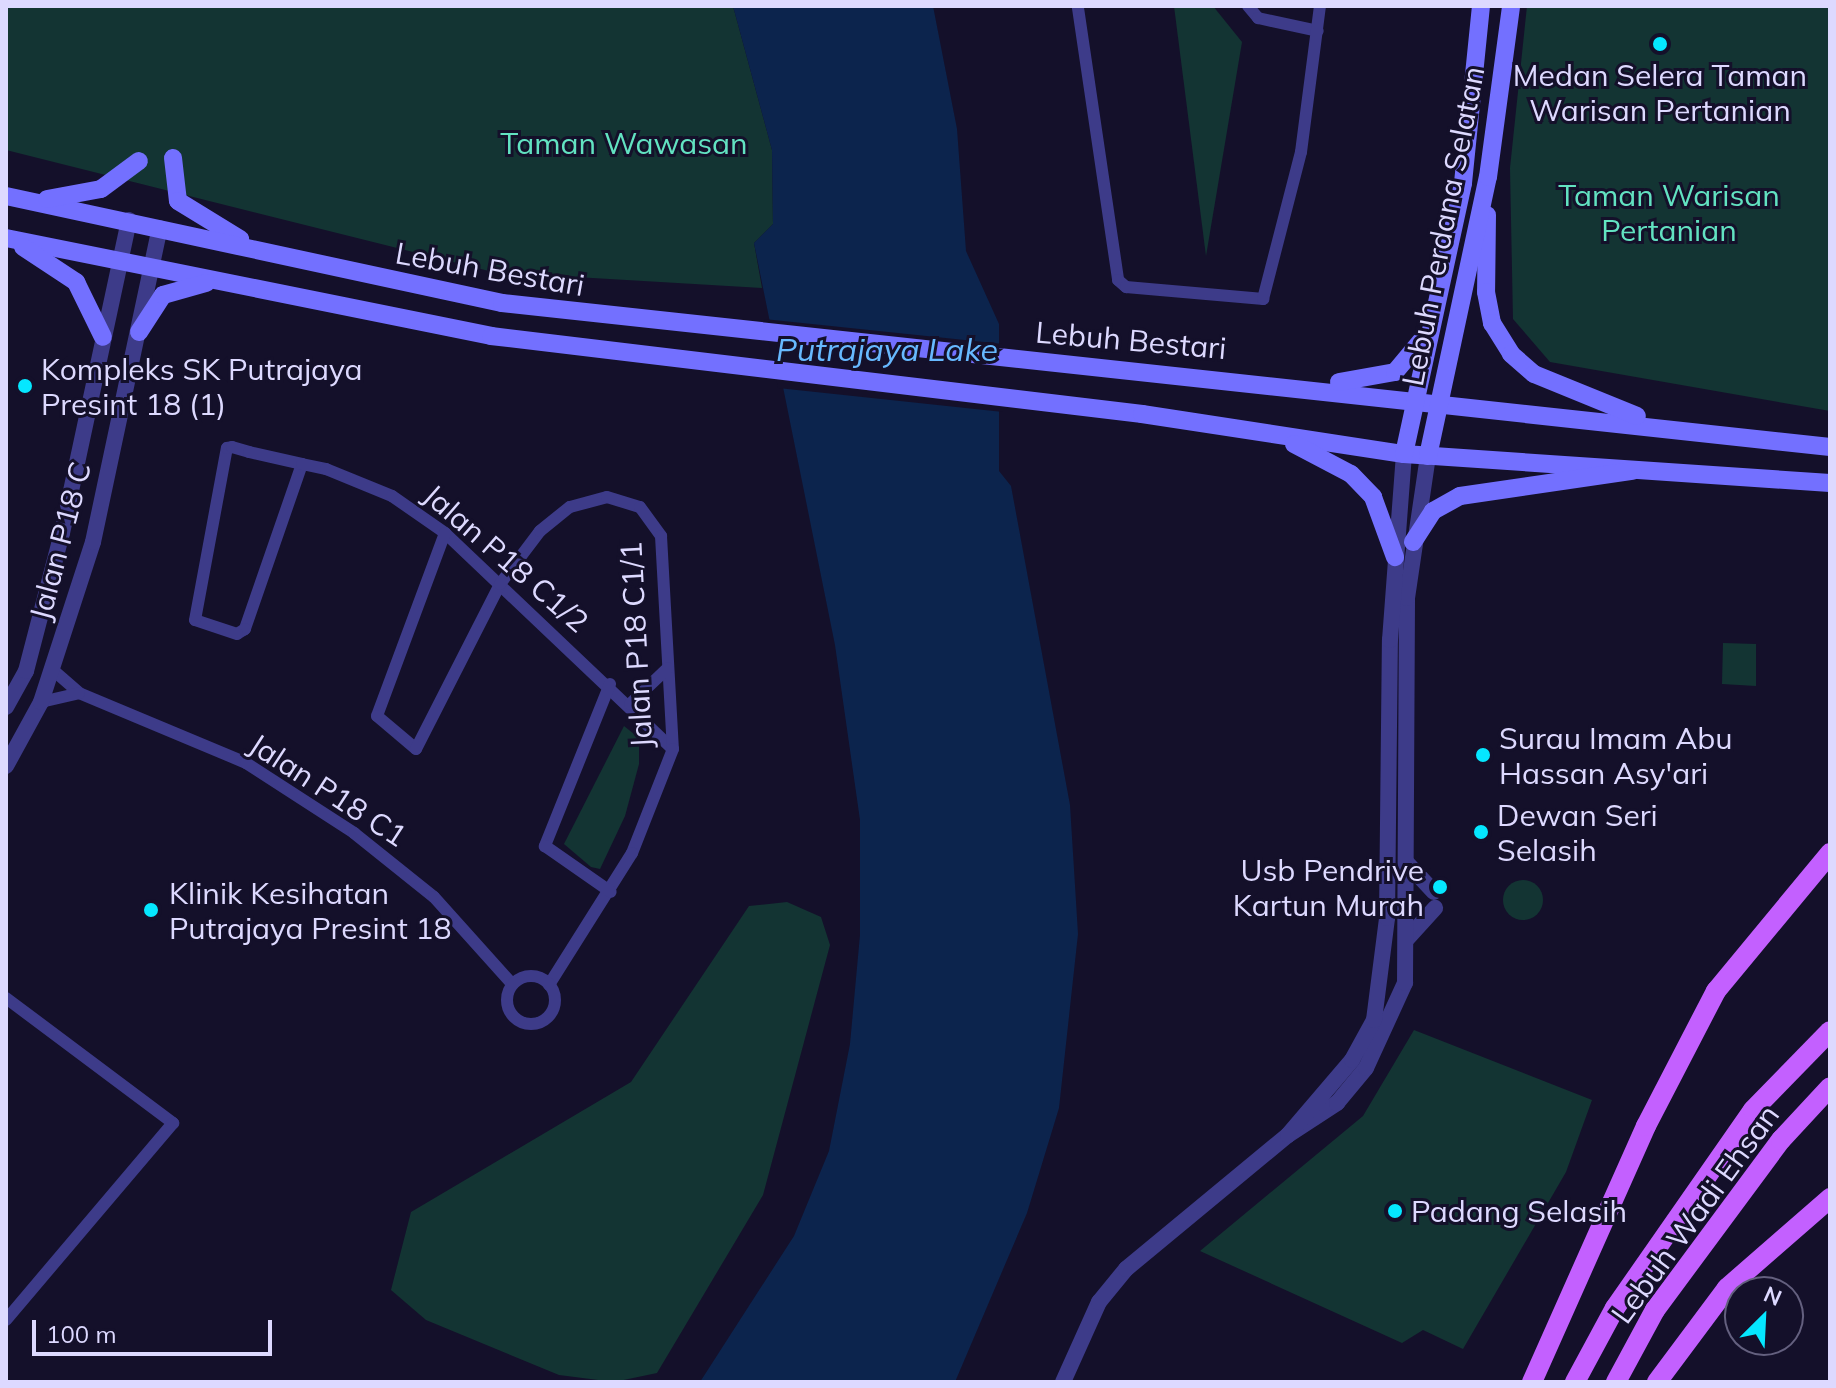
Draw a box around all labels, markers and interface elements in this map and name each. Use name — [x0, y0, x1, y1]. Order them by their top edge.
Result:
marker: Medan Selera Taman Warisan Pertanian — [1651, 35, 1669, 53]
place label: Medan Selera Taman Warisan Pertanian — [1513, 57, 1807, 128]
street label: Lebuh Perdana Selatan — [1394, 63, 1492, 389]
park label: Taman Wawasan — [500, 125, 748, 161]
park label: Taman Warisan Pertanian — [1558, 177, 1780, 248]
street label: Lebuh Bestari — [393, 235, 587, 303]
street label: Lebuh Bestari — [1034, 314, 1228, 366]
water label: Putrajaya Lake — [776, 330, 998, 368]
place label: Kompleks SK Putrajaya Presint 18 (1) — [41, 351, 363, 422]
marker: Kompleks SK Putrajaya Presint 18 (1) — [16, 377, 34, 395]
street label: Jalan P18 C — [22, 458, 98, 624]
street label: Jalan P18 C1/2 — [416, 477, 596, 639]
street label: Jalan P18 C1/1 — [613, 541, 659, 749]
place label: Surau Imam Abu Hassan Asy'ari — [1499, 720, 1733, 790]
street label: Jalan P18 C1 — [243, 726, 413, 854]
marker: Surau Imam Abu Hassan Asy'ari — [1474, 746, 1492, 764]
place label: Dewan Seri Selasih — [1497, 797, 1658, 868]
marker: Dewan Seri Selasih — [1472, 823, 1490, 841]
place label: Usb Pendrive Kartun Murah — [1233, 852, 1424, 922]
place label: Klinik Kesihatan Putrajaya Presint 18 — [169, 875, 452, 946]
marker: Usb Pendrive Kartun Murah — [1431, 878, 1449, 896]
marker: Klinik Kesihatan Putrajaya Presint 18 — [140, 899, 162, 921]
street label: Lebuh Wadi Ehsan — [1604, 1098, 1786, 1330]
place label: Padang Selasih — [1411, 1193, 1627, 1229]
marker: Padang Selasih — [1386, 1202, 1404, 1220]
north arrow — [1724, 1276, 1804, 1356]
text: N — [1760, 1280, 1786, 1312]
scale bar — [36, 1304, 276, 1354]
text: 100 m — [46, 1319, 117, 1349]

